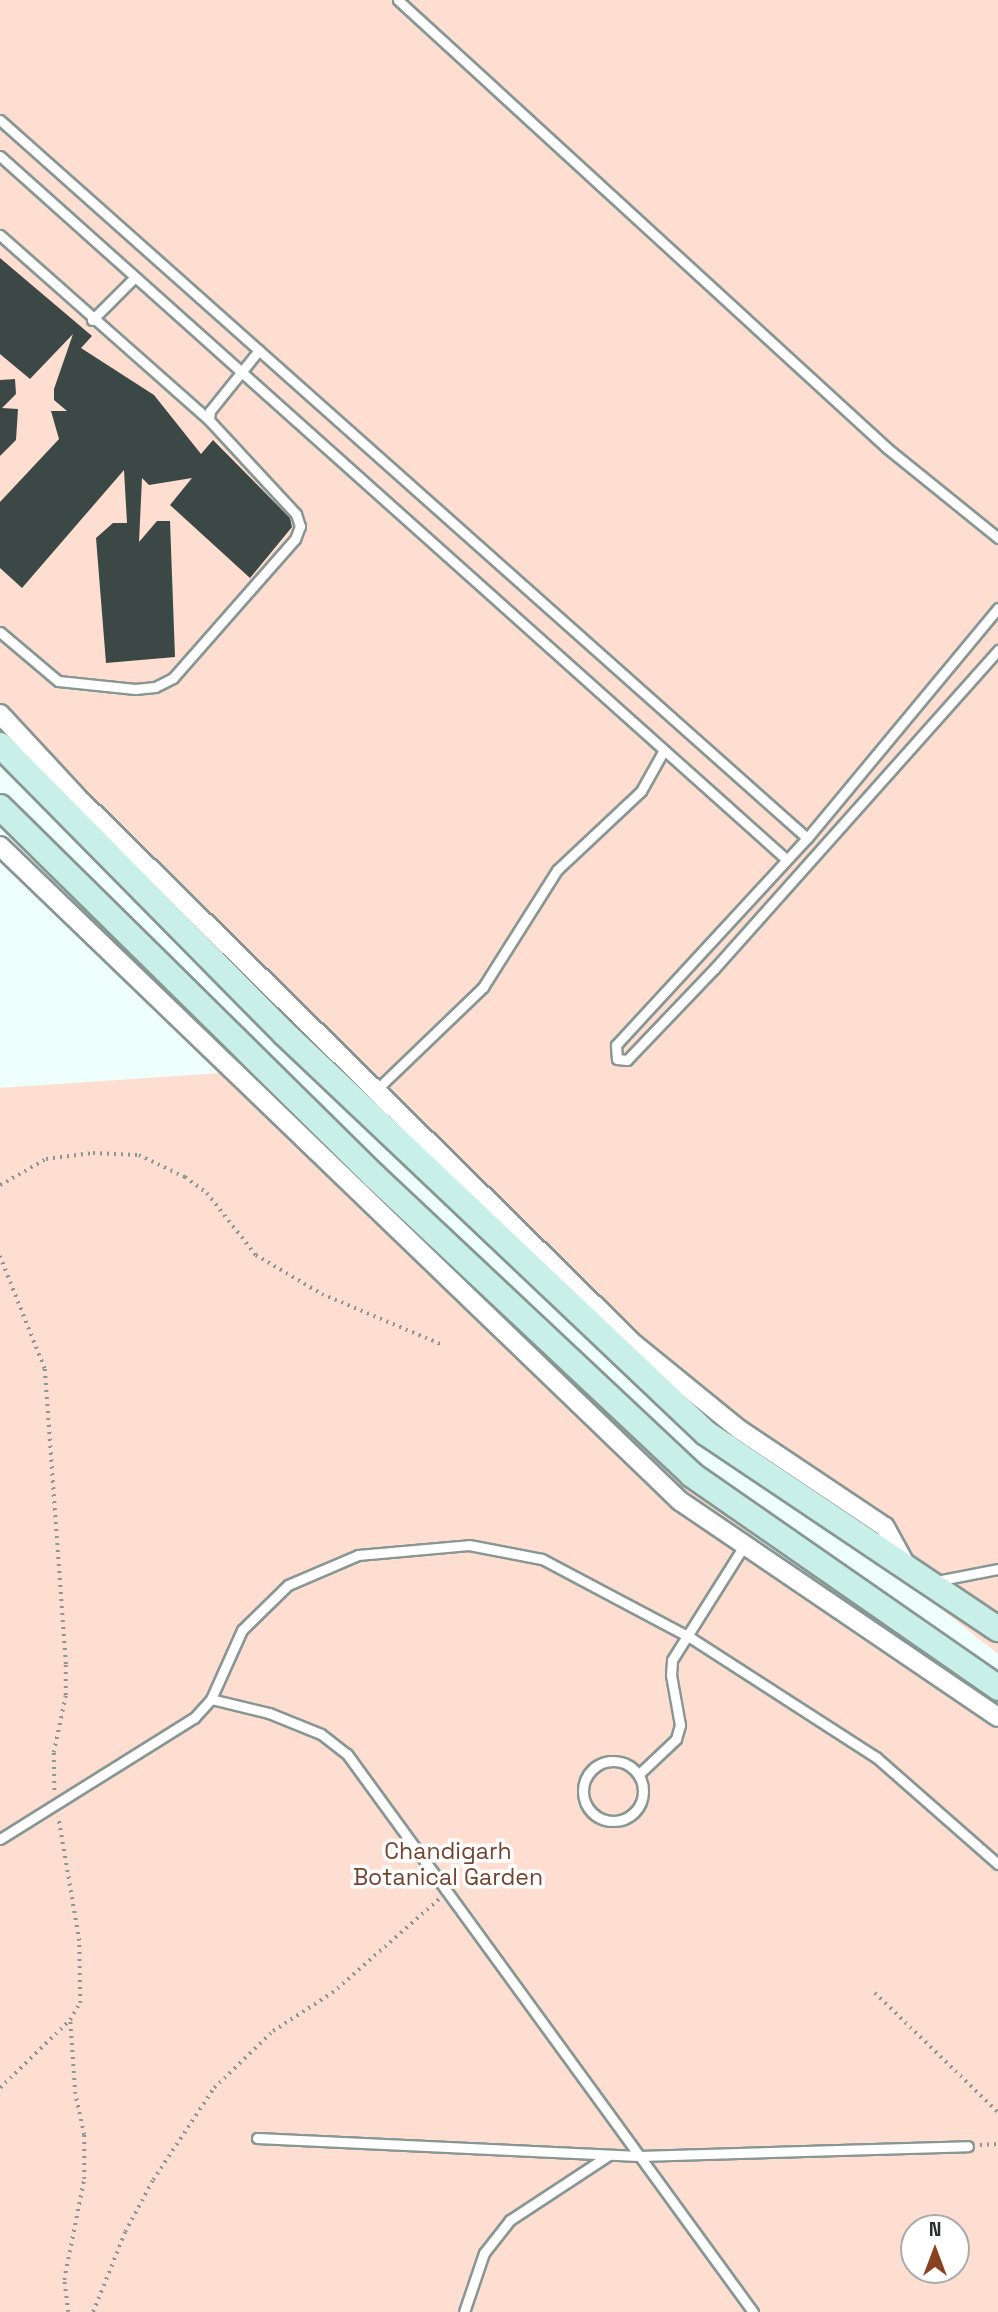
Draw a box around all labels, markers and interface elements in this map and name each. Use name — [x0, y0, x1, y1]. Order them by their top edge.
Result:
park label: Chandigarh Botanical Garden — [353, 1837, 543, 1891]
north arrow — [900, 2214, 970, 2284]
text: N — [929, 2217, 941, 2242]

